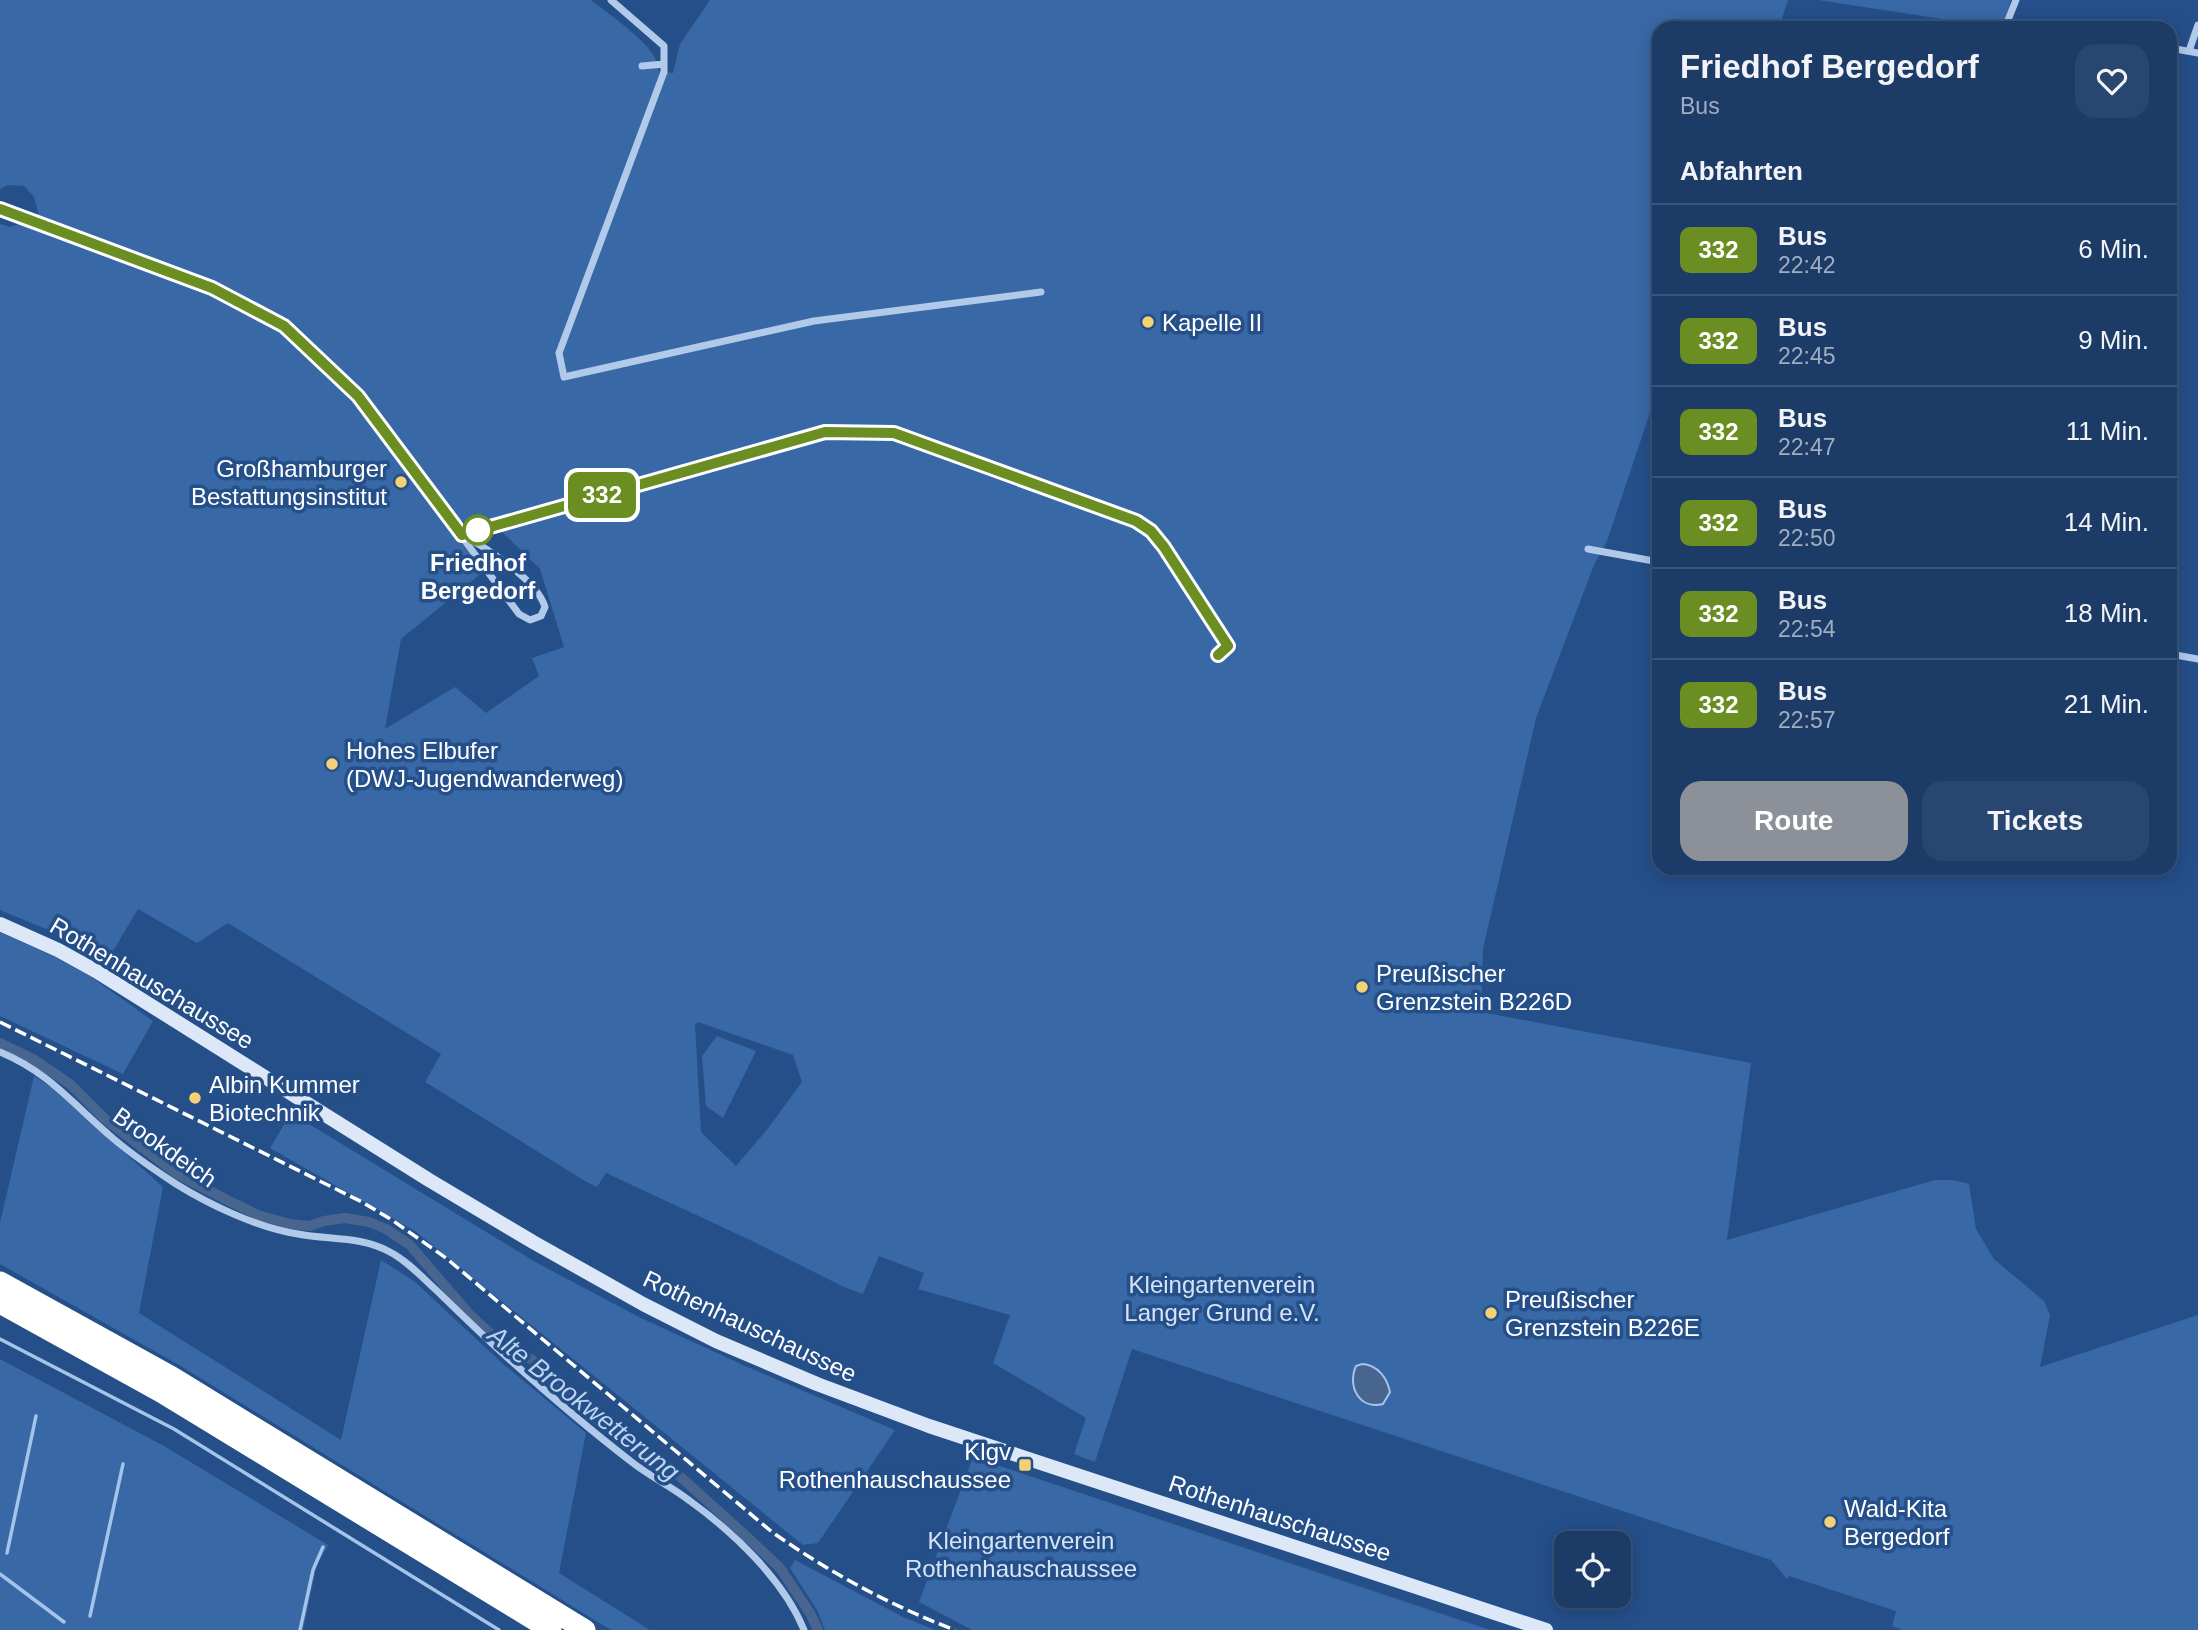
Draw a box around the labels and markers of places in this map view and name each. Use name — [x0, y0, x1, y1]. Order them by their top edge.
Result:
place label: Kapelle II — [1162, 309, 1262, 336]
marker: Kapelle II — [1140, 314, 1156, 330]
place label: Großhamburger Bestattungsinstitut — [191, 455, 387, 510]
marker: Großhamburger Bestattungsinstitut — [393, 474, 409, 490]
marker: Friedhof Bergedorf — [463, 515, 493, 545]
place label: Friedhof Bergedorf — [421, 549, 536, 604]
place label: Hohes Elbufer (DWJ-Jugendwanderweg) — [346, 737, 623, 792]
marker: Hohes Elbufer (DWJ-Jugendwanderweg) — [324, 756, 340, 772]
place label: Preußischer Grenzstein B226D — [1376, 960, 1572, 1015]
marker: Preußischer Grenzstein B226D — [1354, 979, 1370, 995]
place label: Albin Kummer Biotechnik — [209, 1071, 360, 1126]
marker: Albin Kummer Biotechnik — [187, 1090, 203, 1106]
place label: Preußischer Grenzstein B226E — [1505, 1286, 1700, 1341]
marker: Preußischer Grenzstein B226E — [1483, 1305, 1499, 1321]
place label: Klgv Rothenhauschaussee — [779, 1438, 1011, 1493]
marker: Klgv Rothenhauschaussee — [1017, 1457, 1033, 1473]
place label: Wald-Kita Bergedorf — [1844, 1495, 1950, 1550]
marker: Wald-Kita Bergedorf — [1822, 1514, 1838, 1530]

